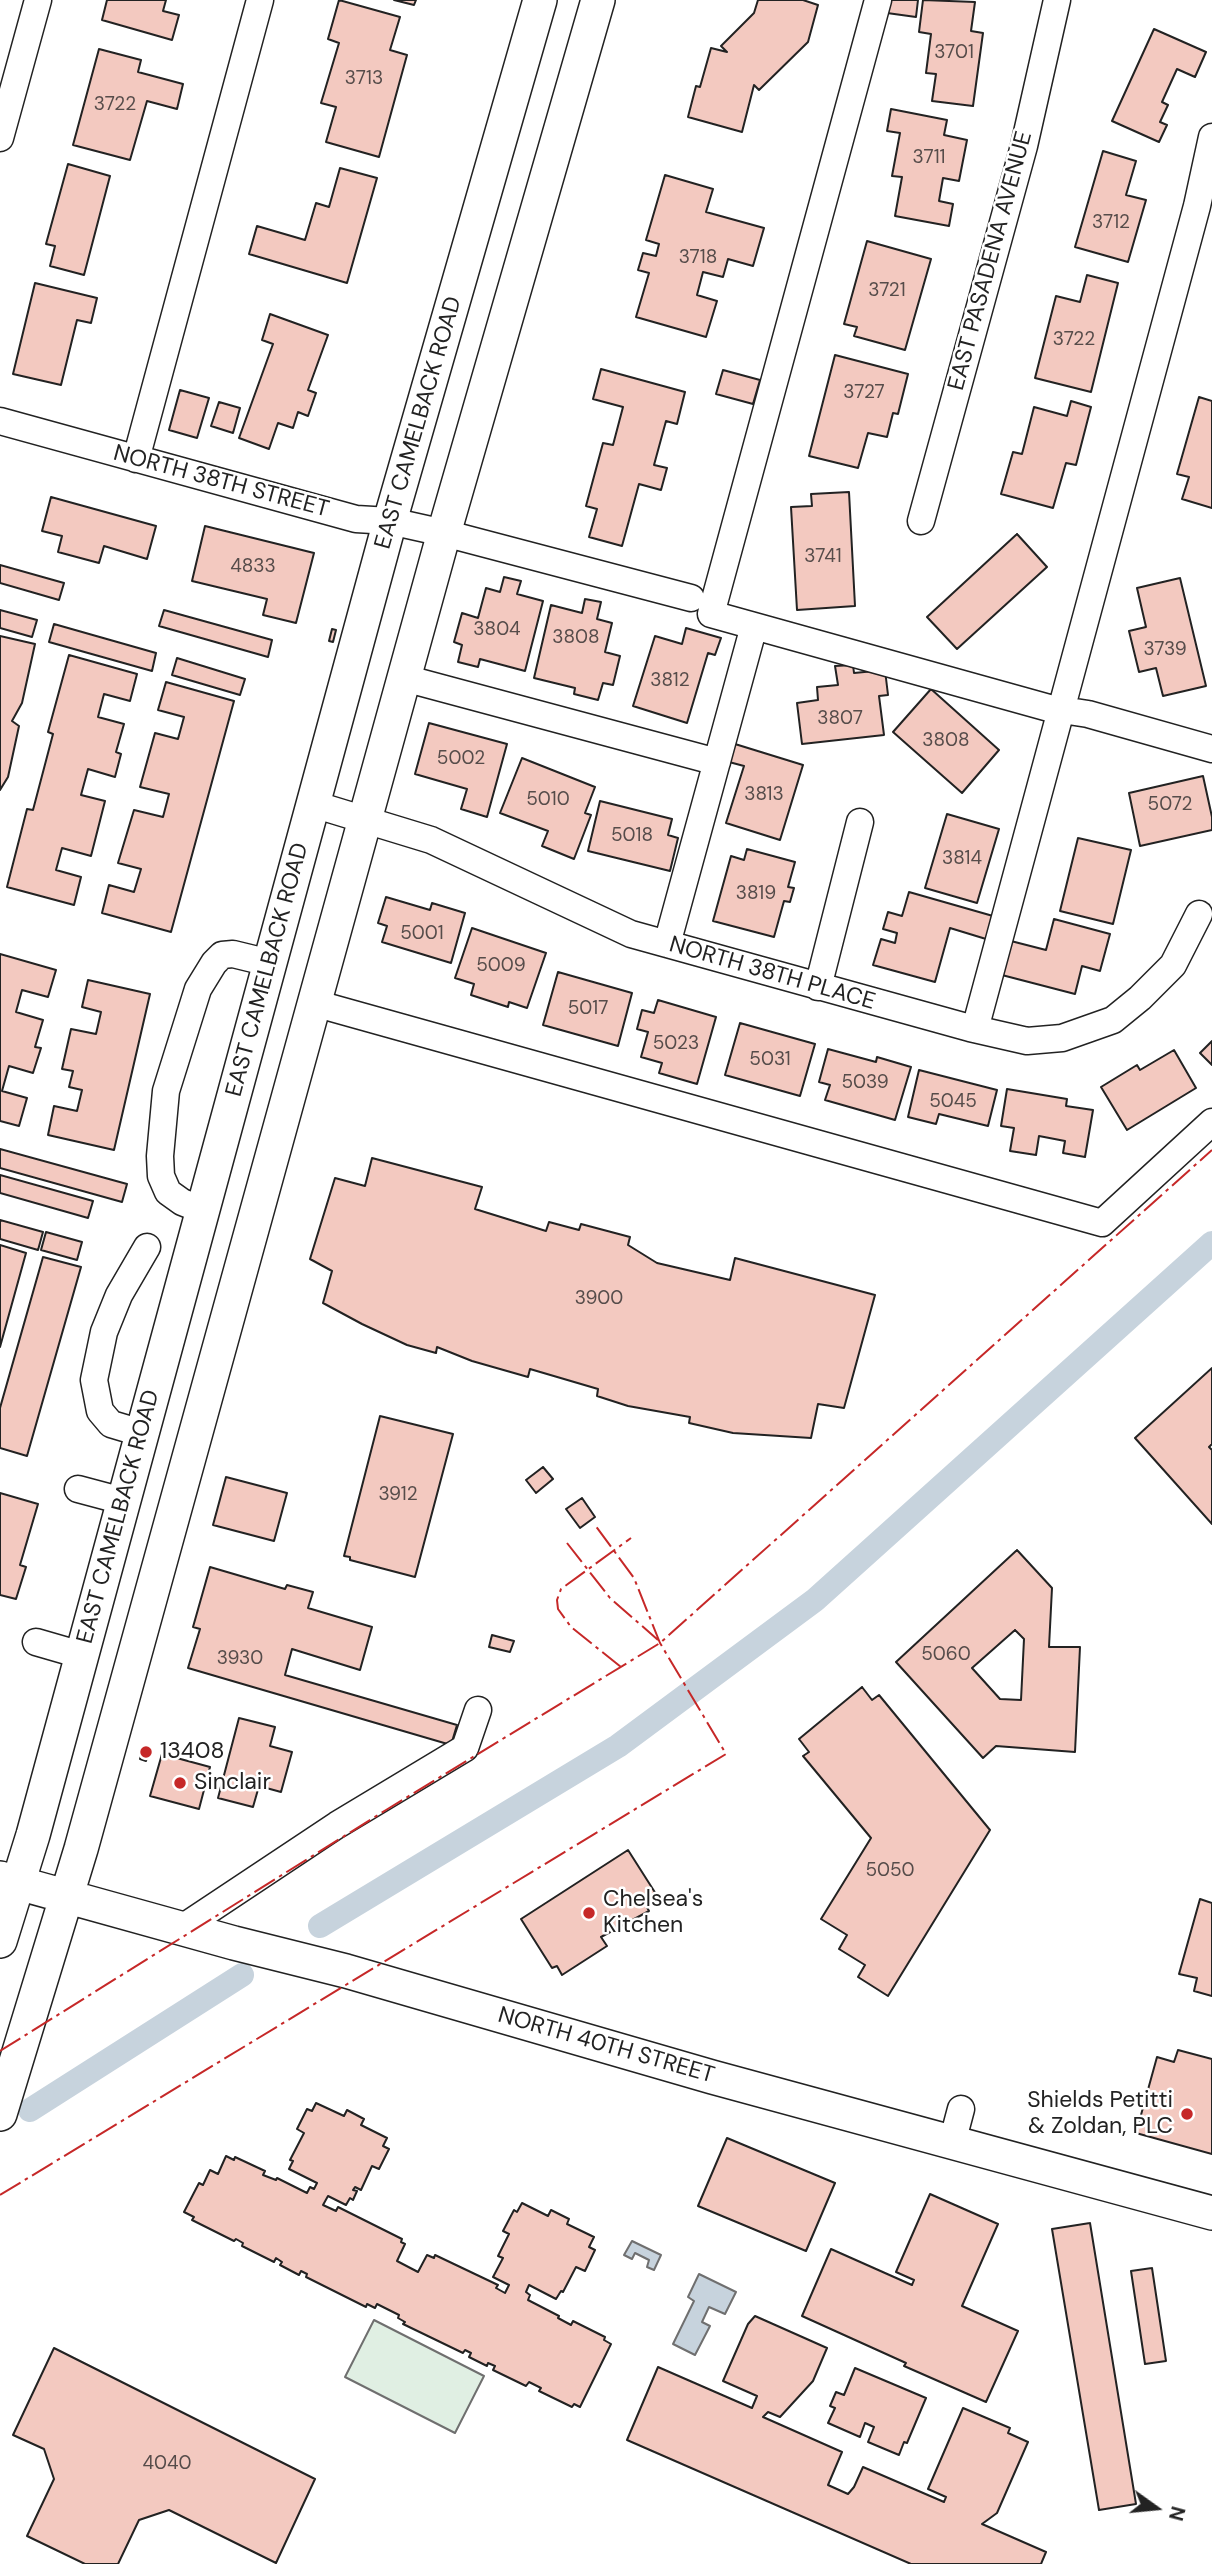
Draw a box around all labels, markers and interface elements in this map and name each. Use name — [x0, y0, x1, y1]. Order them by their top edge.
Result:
house number: 3701 — [934, 42, 974, 64]
house number: 3713 — [345, 68, 383, 90]
house number: 3722 — [94, 94, 136, 116]
street label: EAST PASADENA AVENUE — [943, 129, 1039, 393]
house number: 3711 — [913, 147, 945, 169]
house number: 3712 — [1092, 212, 1130, 234]
house number: 3718 — [679, 247, 717, 269]
house number: 3721 — [868, 280, 906, 302]
street label: EAST CAMELBACK ROAD — [370, 294, 468, 552]
house number: 3722 — [1053, 329, 1095, 351]
house number: 3727 — [843, 382, 885, 404]
street label: NORTH 38TH STREET — [110, 440, 332, 524]
house number: 3741 — [804, 546, 842, 568]
house number: 4833 — [230, 556, 276, 578]
house number: 3804 — [473, 619, 521, 641]
house number: 3808 — [552, 627, 600, 649]
house number: 3739 — [1143, 639, 1187, 661]
house number: 3812 — [650, 670, 690, 692]
house number: 3807 — [817, 708, 863, 730]
house number: 3808 — [922, 730, 970, 752]
house number: 5002 — [437, 748, 485, 770]
house number: 3813 — [744, 784, 784, 806]
house number: 5010 — [526, 789, 570, 811]
house number: 5072 — [1148, 794, 1192, 816]
house number: 5018 — [611, 825, 653, 847]
street label: EAST CAMELBACK ROAD — [221, 840, 315, 1100]
house number: 3814 — [942, 848, 982, 870]
house number: 3819 — [736, 883, 776, 905]
house number: 5001 — [400, 923, 444, 945]
street label: NORTH 38TH PLACE — [666, 931, 878, 1017]
house number: 5009 — [476, 955, 526, 977]
house number: 5017 — [568, 998, 608, 1020]
house number: 5023 — [653, 1033, 699, 1055]
house number: 5031 — [749, 1049, 791, 1071]
house number: 5039 — [841, 1072, 889, 1094]
house number: 5045 — [929, 1091, 977, 1113]
house number: 3900 — [575, 1288, 623, 1310]
street label: EAST CAMELBACK ROAD — [72, 1387, 166, 1647]
house number: 3912 — [378, 1484, 418, 1506]
house number: 5060 — [921, 1644, 971, 1666]
house number: 3930 — [217, 1648, 263, 1670]
place label: 13408 — [160, 1738, 224, 1766]
marker: 13408 — [138, 1744, 154, 1760]
place label: Sinclair — [194, 1769, 271, 1797]
marker: Sinclair — [172, 1775, 188, 1791]
house number: 5050 — [865, 1860, 915, 1882]
place label: Chelsea's Kitchen — [603, 1886, 703, 1940]
marker: Chelsea's Kitchen — [581, 1905, 597, 1921]
street label: NORTH 40TH STREET — [495, 2002, 717, 2090]
place label: Shields Petitti & Zoldan, PLC — [1027, 2087, 1173, 2141]
marker: Shields Petitti & Zoldan, PLC — [1179, 2106, 1195, 2122]
house number: 4040 — [142, 2453, 192, 2475]
north arrow — [1121, 2473, 1191, 2543]
text: N — [1163, 2504, 1191, 2523]

